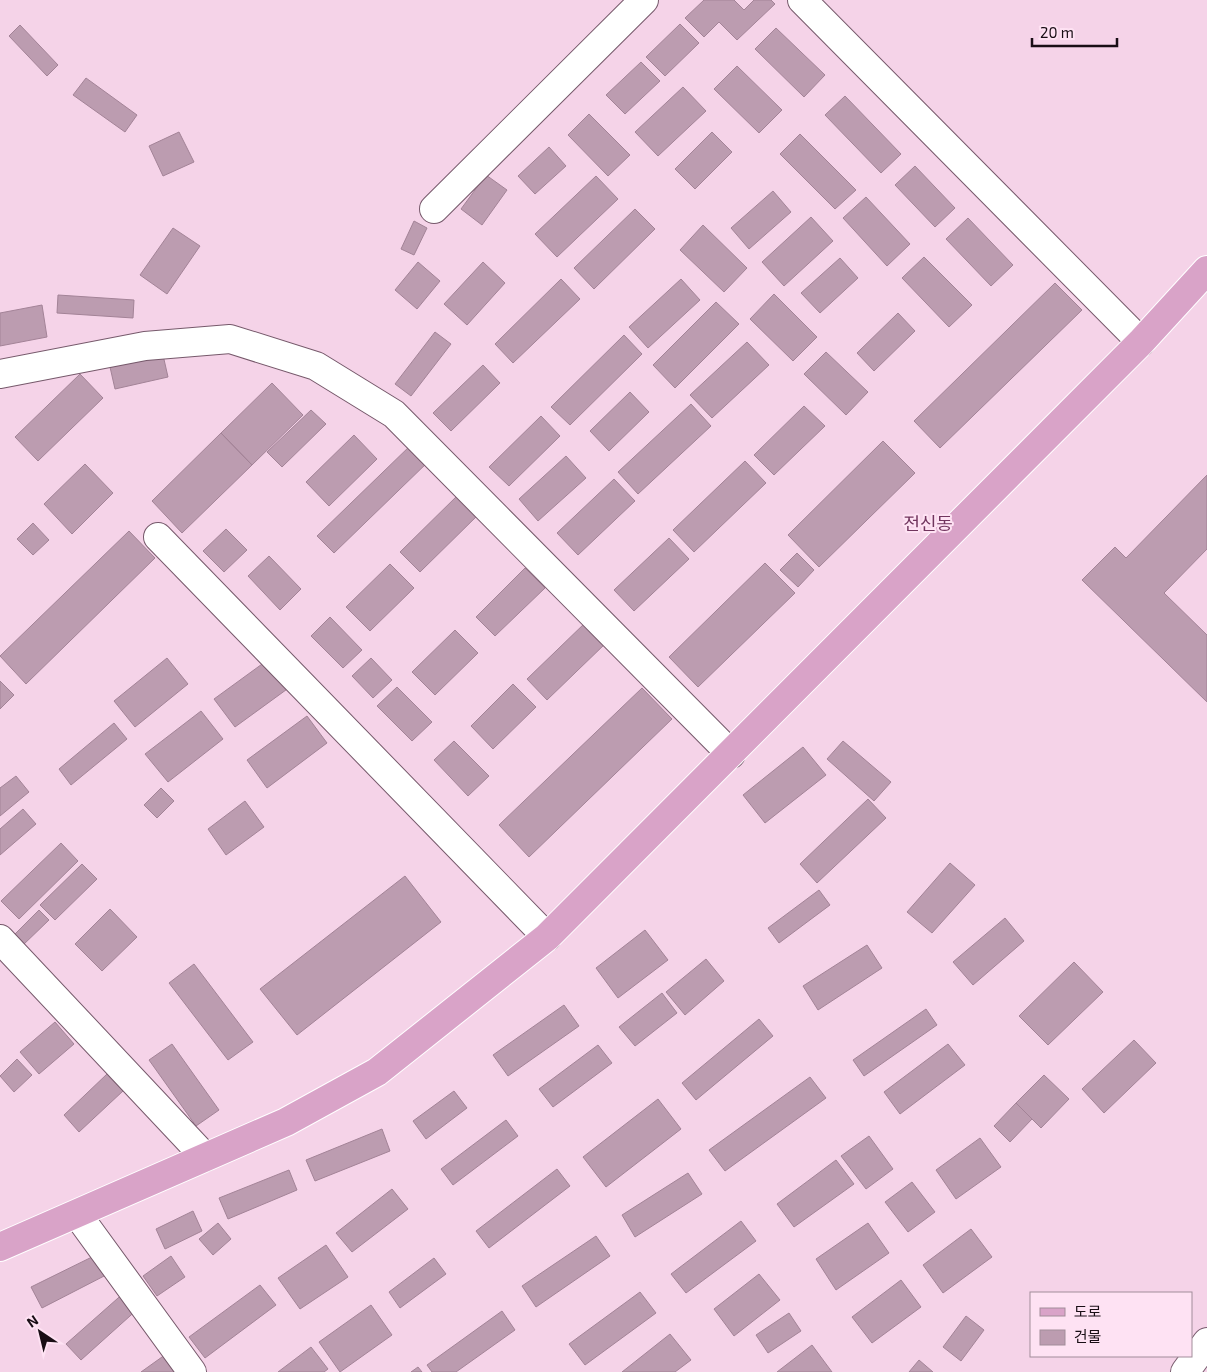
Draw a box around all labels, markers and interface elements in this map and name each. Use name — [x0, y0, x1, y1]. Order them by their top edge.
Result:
scale bar — [1032, 15, 1117, 47]
text: 20 m — [1040, 23, 1074, 41]
district label: 전신동 — [903, 512, 953, 534]
legend — [1030, 1292, 1192, 1357]
text: 도로 — [1074, 1302, 1102, 1320]
north arrow — [15, 1307, 65, 1357]
text: N — [23, 1311, 41, 1331]
text: 건물 — [1074, 1327, 1102, 1345]

